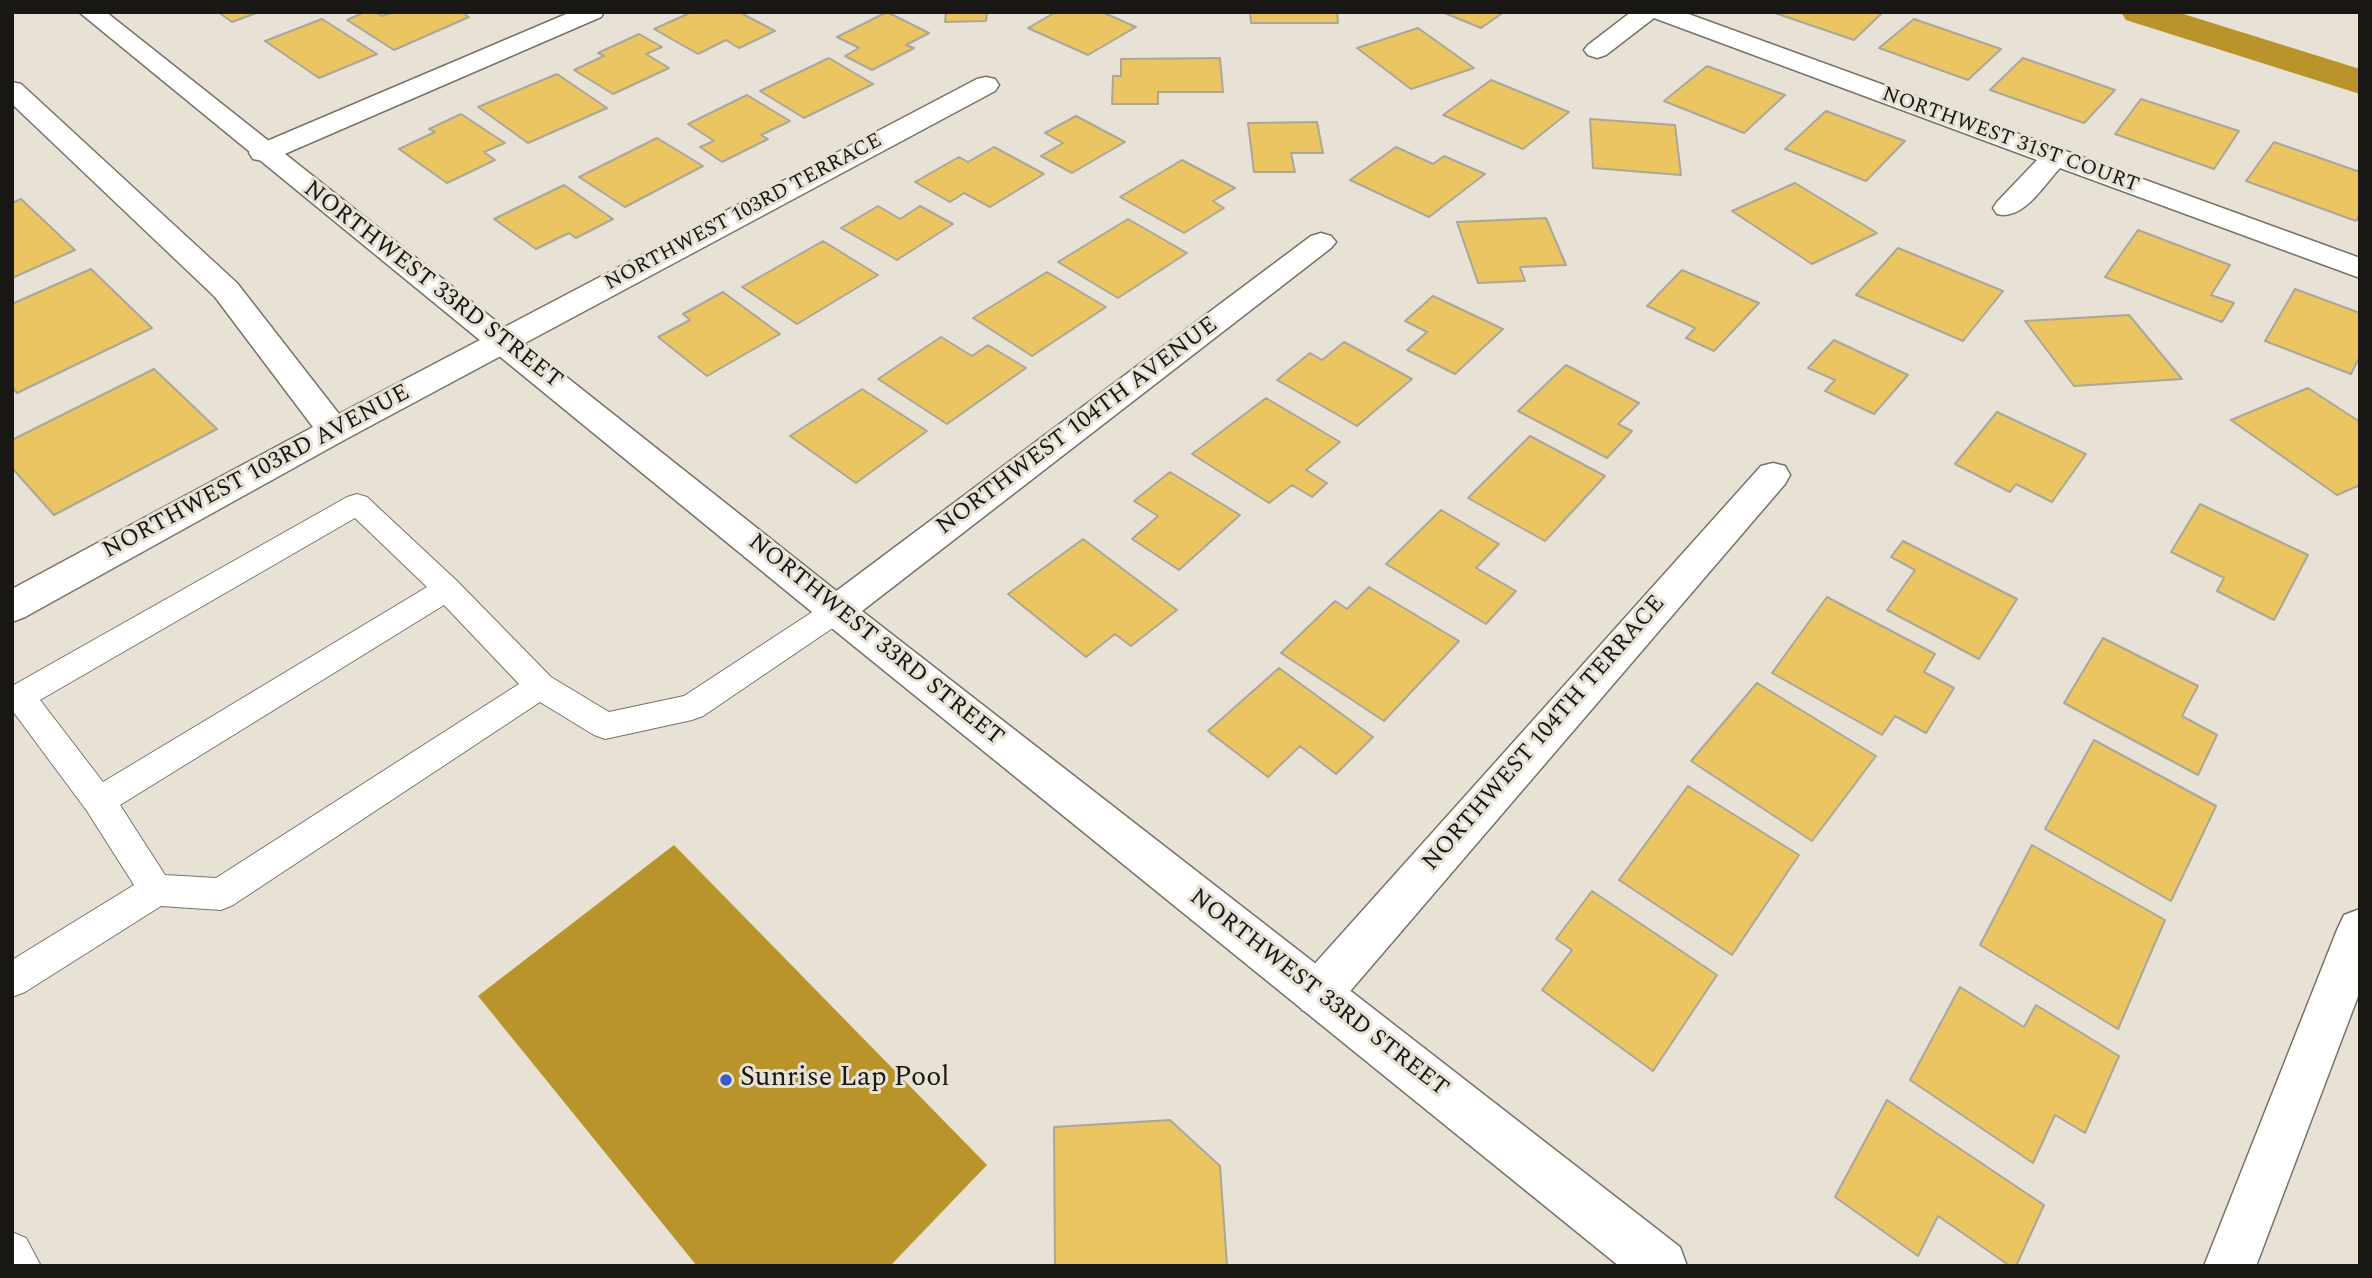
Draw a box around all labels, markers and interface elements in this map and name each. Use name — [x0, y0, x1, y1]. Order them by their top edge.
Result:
street label: NORTHWEST 31ST COURT — [1878, 83, 2142, 199]
street label: NORTHWEST 103RD TERRACE — [601, 129, 887, 297]
street label: NORTHWEST 33RD STREET — [297, 176, 567, 396]
street label: NORTHWEST 104TH AVENUE — [932, 312, 1224, 542]
street label: NORTHWEST 103RD AVENUE — [99, 380, 415, 566]
street label: NORTHWEST 33RD STREET — [741, 529, 1009, 753]
street label: NORTHWEST 104TH TERRACE — [1418, 590, 1672, 878]
street label: NORTHWEST 33RD STREET — [1183, 884, 1453, 1104]
place label: Sunrise Lap Pool — [740, 1063, 950, 1097]
marker: Sunrise Lap Pool — [718, 1072, 734, 1088]

